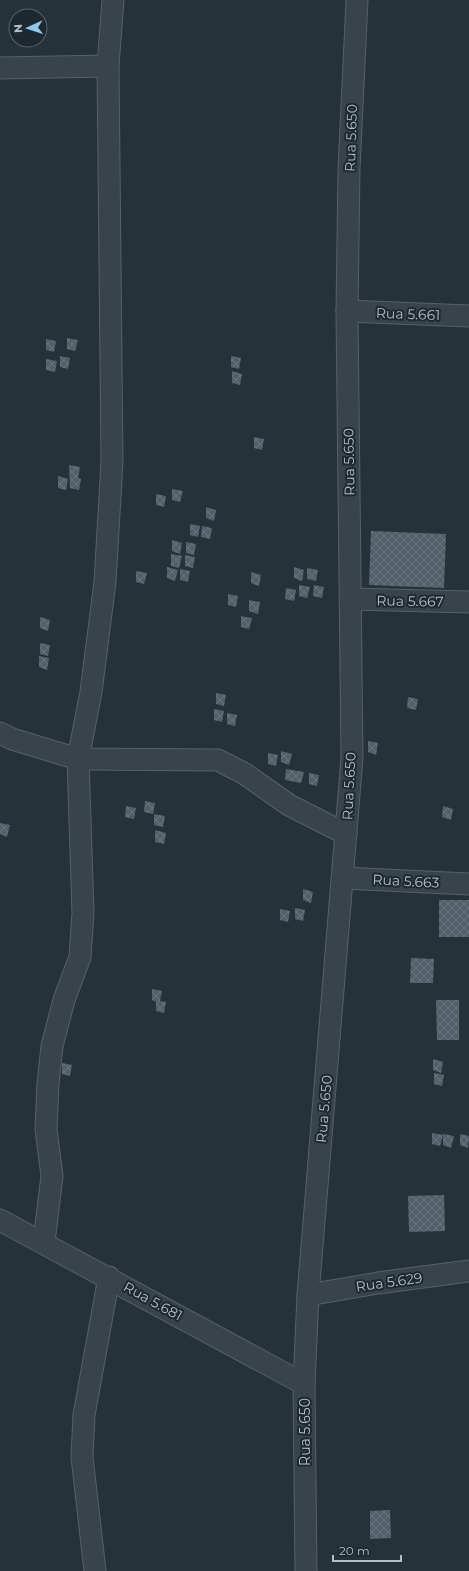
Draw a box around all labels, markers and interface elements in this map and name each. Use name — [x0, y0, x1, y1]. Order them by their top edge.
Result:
north arrow — [8, 8, 48, 48]
text: N — [11, 24, 25, 33]
street label: Rua 5.650 — [341, 104, 361, 172]
street label: Rua 5.661 — [376, 304, 440, 324]
street label: Rua 5.650 — [339, 428, 359, 496]
street label: Rua 5.667 — [376, 591, 444, 611]
street label: Rua 5.650 — [338, 752, 360, 820]
street label: Rua 5.663 — [372, 870, 440, 892]
street label: Rua 5.650 — [312, 1074, 336, 1144]
street label: Rua 5.629 — [354, 1268, 424, 1296]
street label: Rua 5.681 — [120, 1277, 186, 1325]
street label: Rua 5.650 — [296, 1398, 314, 1466]
scale bar — [333, 1537, 401, 1563]
text: 20 m — [339, 1543, 370, 1558]

